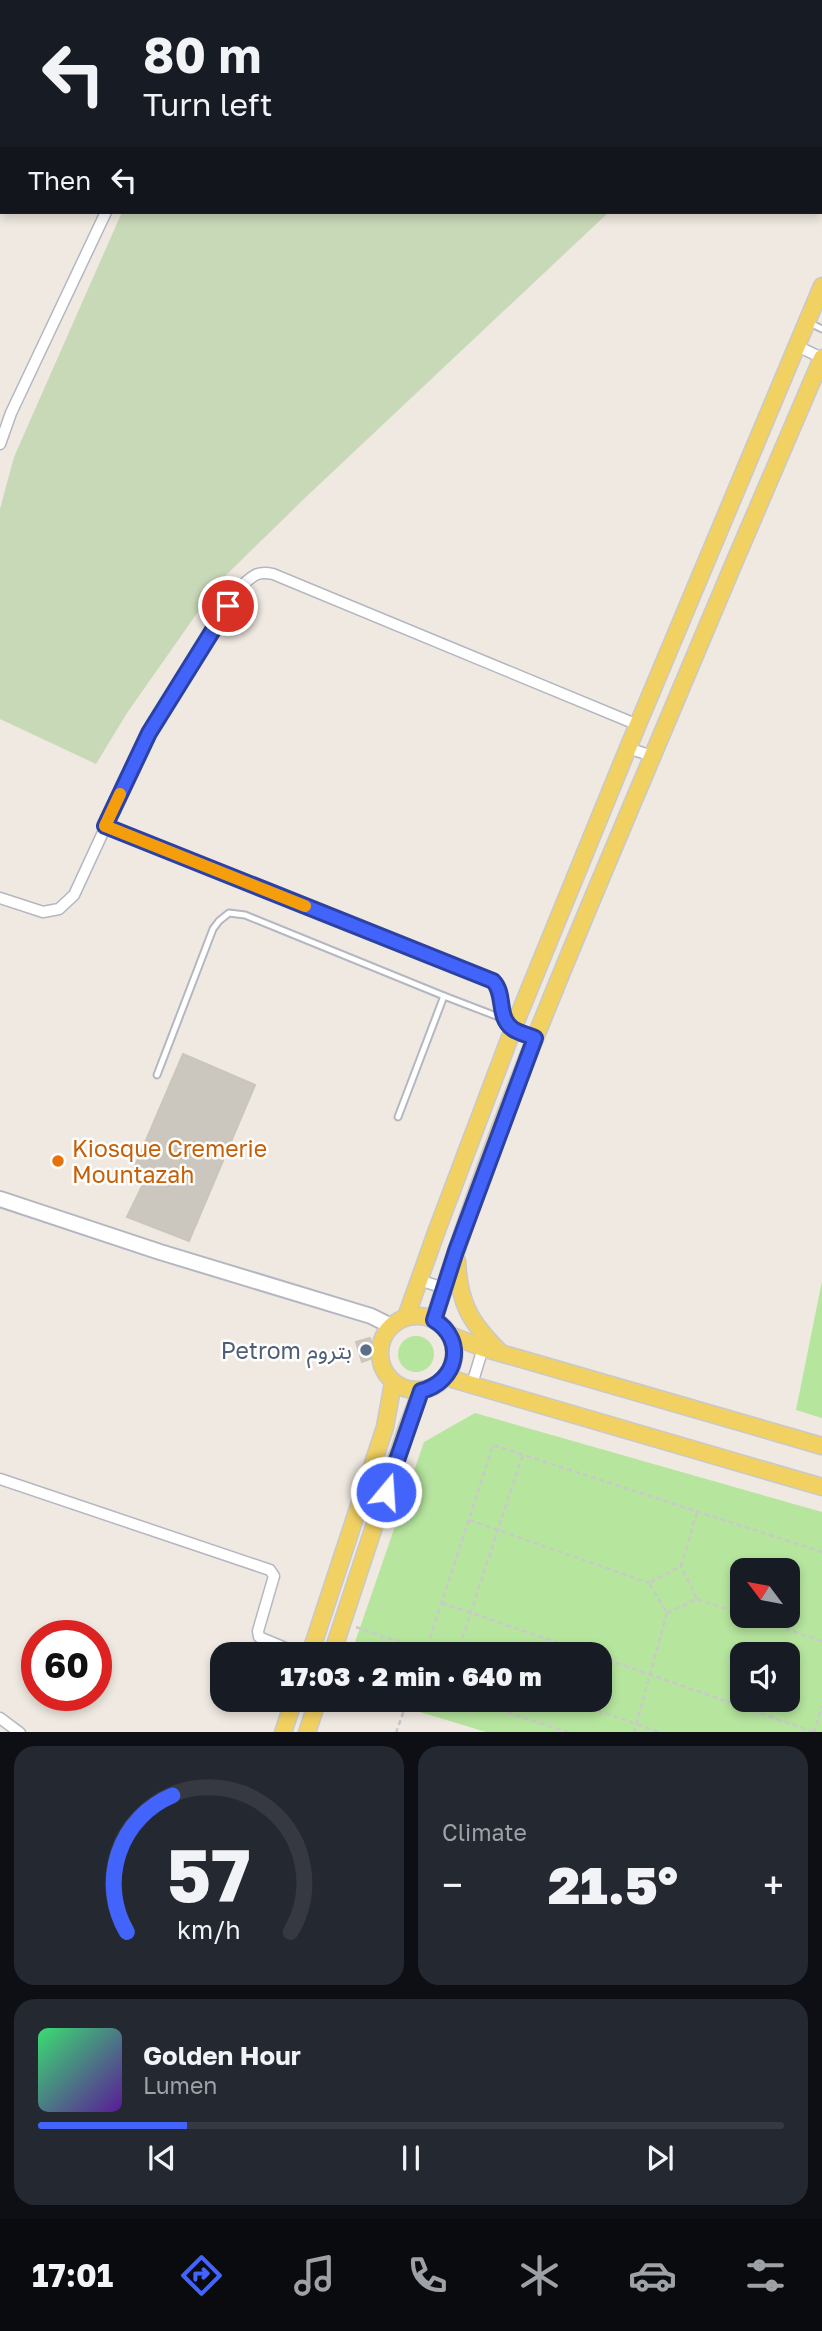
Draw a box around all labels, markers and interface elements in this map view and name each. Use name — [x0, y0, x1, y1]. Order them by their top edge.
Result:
text: 80 m — [143, 25, 261, 84]
icon: left — [28, 28, 119, 119]
text: Turn left — [143, 85, 272, 123]
icon: left — [105, 161, 143, 199]
text: Then — [28, 165, 91, 196]
pin — [198, 576, 258, 636]
icon: arrive — [209, 587, 247, 625]
place label: Kiosque Cremerie Mountazah — [72, 1134, 267, 1188]
marker: Kiosque Cremerie Mountazah — [50, 1153, 66, 1169]
place label: Petrom بتروم — [221, 1336, 352, 1369]
marker: Petrom بتروم — [358, 1342, 374, 1358]
position arrow — [349, 1455, 423, 1529]
north arrow — [730, 1558, 800, 1628]
map controls — [730, 1558, 800, 1712]
speed limit sign: 60 — [21, 1620, 112, 1711]
button: sound — [730, 1642, 800, 1712]
text: 17:03 · 2 min · 640 m — [280, 1661, 542, 1692]
text: Climate — [442, 1818, 527, 1846]
text: 57 — [167, 1831, 251, 1918]
text: 21.5° — [548, 1853, 678, 1915]
text: − — [442, 1862, 463, 1907]
text: + — [763, 1862, 784, 1907]
text: km/h — [177, 1913, 241, 1944]
text: Golden Hour — [143, 2040, 301, 2071]
text: Lumen — [143, 2071, 217, 2099]
icon: previous — [143, 2139, 181, 2177]
icon: pause — [392, 2139, 430, 2177]
icon: next — [641, 2139, 679, 2177]
icon: directions — [177, 2251, 226, 2300]
icon: music — [290, 2251, 339, 2300]
icon: phone — [403, 2251, 452, 2300]
icon: climate — [515, 2251, 564, 2300]
icon: car — [628, 2251, 677, 2300]
icon: filters — [741, 2251, 790, 2300]
text: 17:01 — [32, 2256, 113, 2294]

